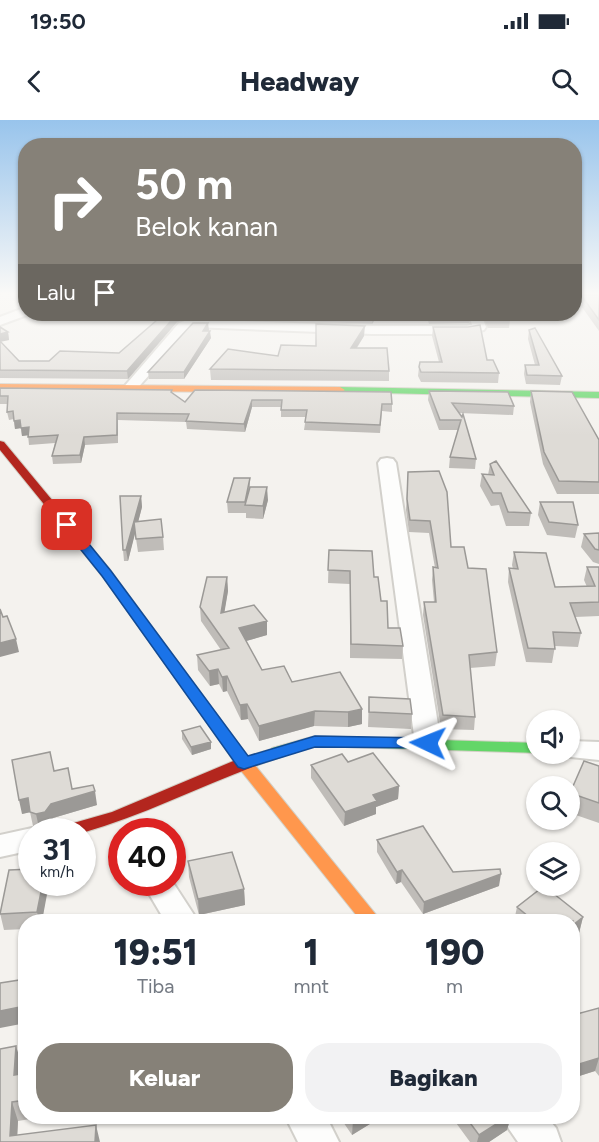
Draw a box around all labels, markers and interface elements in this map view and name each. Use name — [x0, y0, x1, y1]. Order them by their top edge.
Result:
text: 19:50 — [30, 8, 86, 35]
icon: back — [18, 65, 51, 98]
text: Headway — [240, 65, 359, 98]
icon: search — [548, 65, 581, 98]
text: 50 m — [135, 159, 233, 210]
icon: right — [36, 162, 114, 240]
text: Belok kanan — [135, 210, 278, 243]
icon: arrive — [88, 276, 121, 309]
text: Lalu — [36, 279, 76, 306]
pin — [41, 499, 92, 550]
icon: arrive — [50, 508, 83, 541]
map controls — [526, 710, 580, 896]
button: sound — [526, 710, 580, 764]
position arrow — [396, 711, 460, 775]
button: search — [526, 776, 580, 830]
speed limit sign: 40 — [108, 818, 186, 896]
text: 31 — [42, 831, 72, 868]
button: layers — [526, 842, 580, 896]
text: km/h — [40, 863, 74, 881]
text: 19:51 — [113, 931, 198, 974]
text: 1 — [304, 931, 319, 974]
text: 190 — [425, 931, 485, 974]
text: Tiba — [137, 974, 175, 998]
text: mnt — [293, 974, 329, 998]
text: m — [446, 974, 463, 998]
button: Keluar — [36, 1043, 293, 1112]
button: Bagikan — [305, 1043, 562, 1112]

